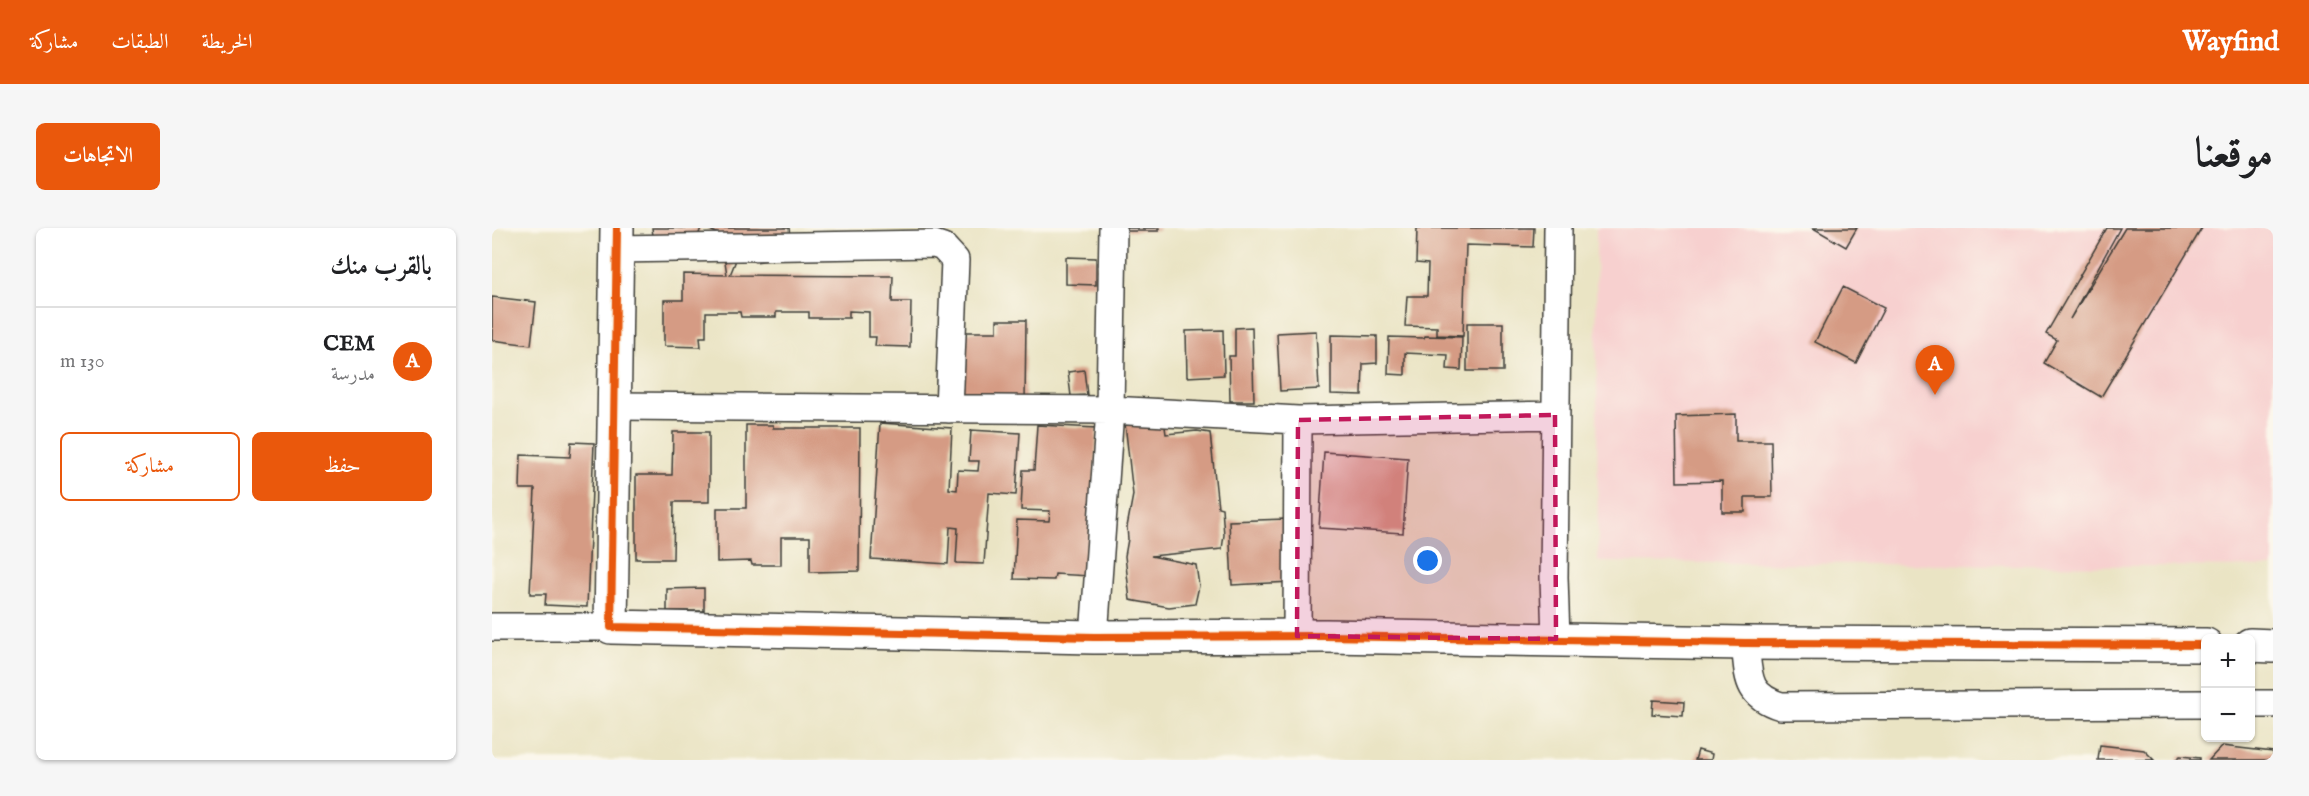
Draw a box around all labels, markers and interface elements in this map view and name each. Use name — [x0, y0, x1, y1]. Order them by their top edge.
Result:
text: Wayfind — [2182, 25, 2279, 60]
text: مشاركة — [30, 29, 78, 56]
text: الطبقات — [111, 29, 168, 56]
text: الخريطة — [201, 29, 253, 56]
button: الاتجاهات — [36, 123, 160, 190]
text: موقعنا — [2195, 128, 2273, 181]
text: بالقرب منك — [330, 250, 432, 283]
text: CEM — [323, 330, 375, 358]
pin: A — [1916, 346, 1954, 395]
text: 130 m — [60, 349, 105, 374]
text: A — [406, 349, 419, 374]
text: مدرسة — [331, 362, 375, 387]
button: مشاركة — [60, 432, 240, 501]
button: حفظ — [252, 432, 432, 501]
your location — [1413, 546, 1442, 575]
map controls — [2201, 634, 2255, 742]
button: + — [2201, 634, 2255, 688]
button: − — [2201, 688, 2255, 742]

